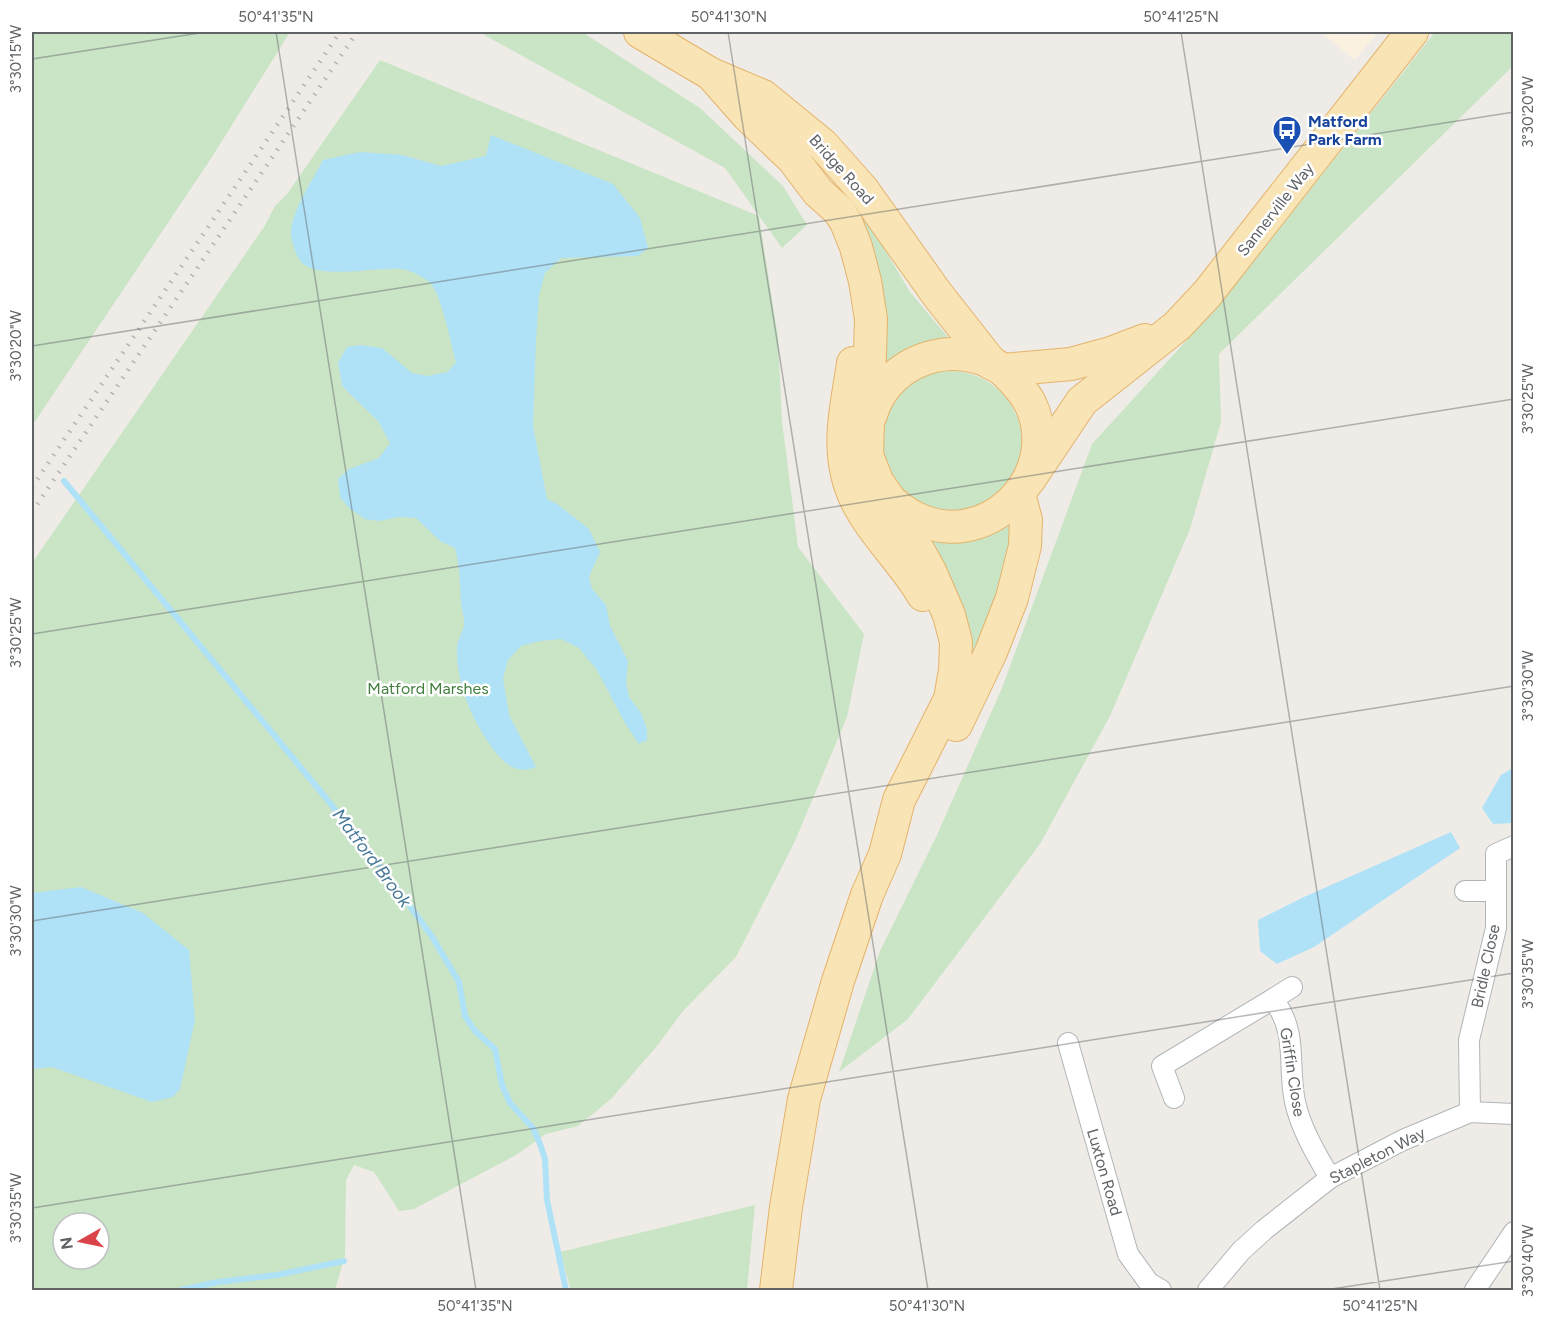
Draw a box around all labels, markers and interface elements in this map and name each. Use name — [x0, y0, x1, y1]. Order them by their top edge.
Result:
text: 50°41'35"N — [238, 8, 314, 26]
text: 50°41'30"N — [691, 8, 767, 26]
text: 50°41'25"N — [1143, 8, 1219, 26]
text: 3°30'15"W — [7, 24, 25, 93]
text: 3°30'20"W — [1519, 76, 1537, 148]
place label: Matford Park Farm — [1308, 112, 1382, 149]
bus stop icon: Matford Park Farm — [1271, 114, 1303, 156]
street label: Bridge Road — [805, 131, 878, 208]
street label: Sannerville Way — [1233, 159, 1318, 260]
text: 3°30'20"W — [7, 310, 25, 382]
text: 3°30'25"W — [1519, 363, 1537, 434]
text: 3°30'25"W — [7, 597, 25, 668]
text: 3°30'30"W — [1519, 650, 1537, 722]
park label: Matford Marshes — [367, 679, 489, 698]
water label: Matford Brook — [328, 804, 417, 913]
text: 3°30'30"W — [7, 885, 25, 957]
street label: Bridle Close — [1467, 922, 1504, 1010]
text: 3°30'35"W — [1519, 938, 1537, 1009]
street label: Griffin Close — [1276, 1026, 1309, 1118]
street label: Stapleton Way — [1326, 1123, 1429, 1188]
street label: Luxton Road — [1083, 1126, 1126, 1218]
text: 3°30'35"W — [7, 1172, 25, 1243]
north arrow — [51, 1211, 111, 1271]
text: 3°30'40"W — [1519, 1224, 1537, 1297]
text: N — [56, 1236, 77, 1251]
text: 50°41'35"N — [437, 1297, 513, 1315]
text: 50°41'30"N — [889, 1297, 965, 1315]
text: 50°41'25"N — [1342, 1297, 1418, 1315]

